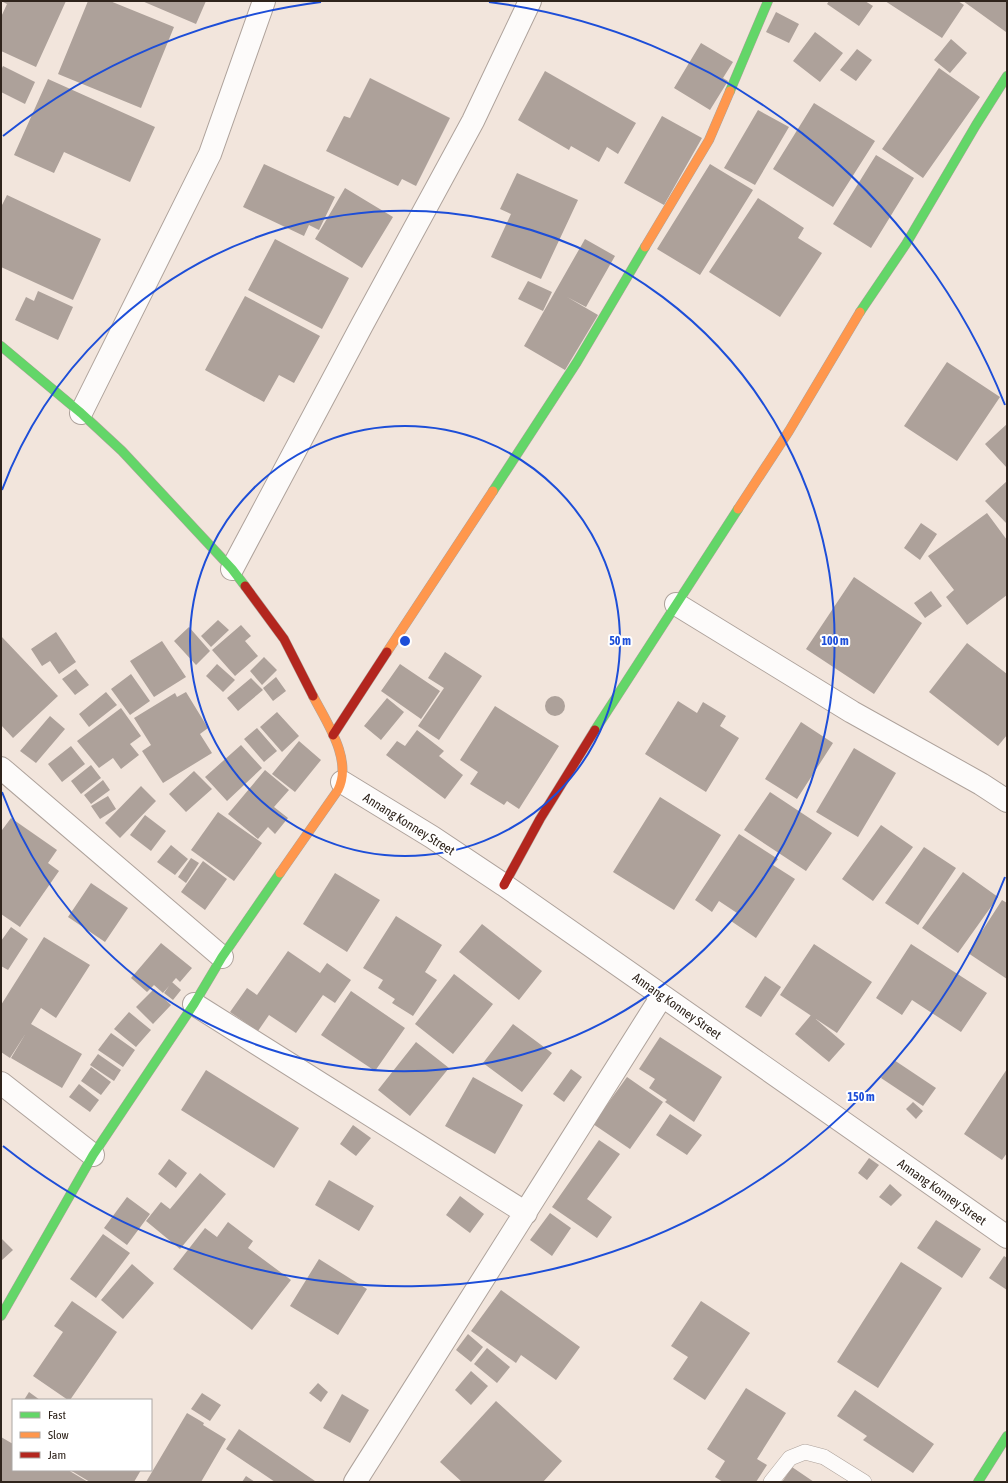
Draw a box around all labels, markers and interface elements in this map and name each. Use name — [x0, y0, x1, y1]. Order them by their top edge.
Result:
centre of rings — [398, 634, 412, 648]
text: 50 m — [609, 634, 631, 648]
text: 100 m — [821, 634, 849, 648]
street label: Annang Konney Street — [361, 790, 458, 858]
street label: Annang Konney Street — [630, 970, 724, 1042]
text: 150 m — [847, 1090, 875, 1104]
street label: Annang Konney Street — [895, 1156, 989, 1228]
legend — [12, 1399, 152, 1471]
text: Fast — [48, 1408, 66, 1422]
text: Slow — [48, 1428, 69, 1442]
text: Jam — [48, 1448, 66, 1462]

